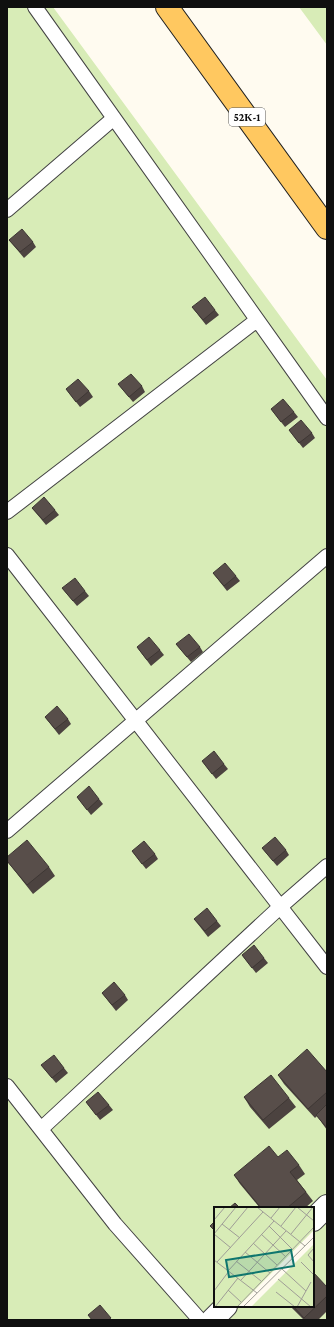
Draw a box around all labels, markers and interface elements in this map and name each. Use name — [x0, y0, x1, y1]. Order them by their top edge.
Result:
road number: 52К-1 — [229, 108, 265, 126]
inset map — [214, 1207, 314, 1307]

